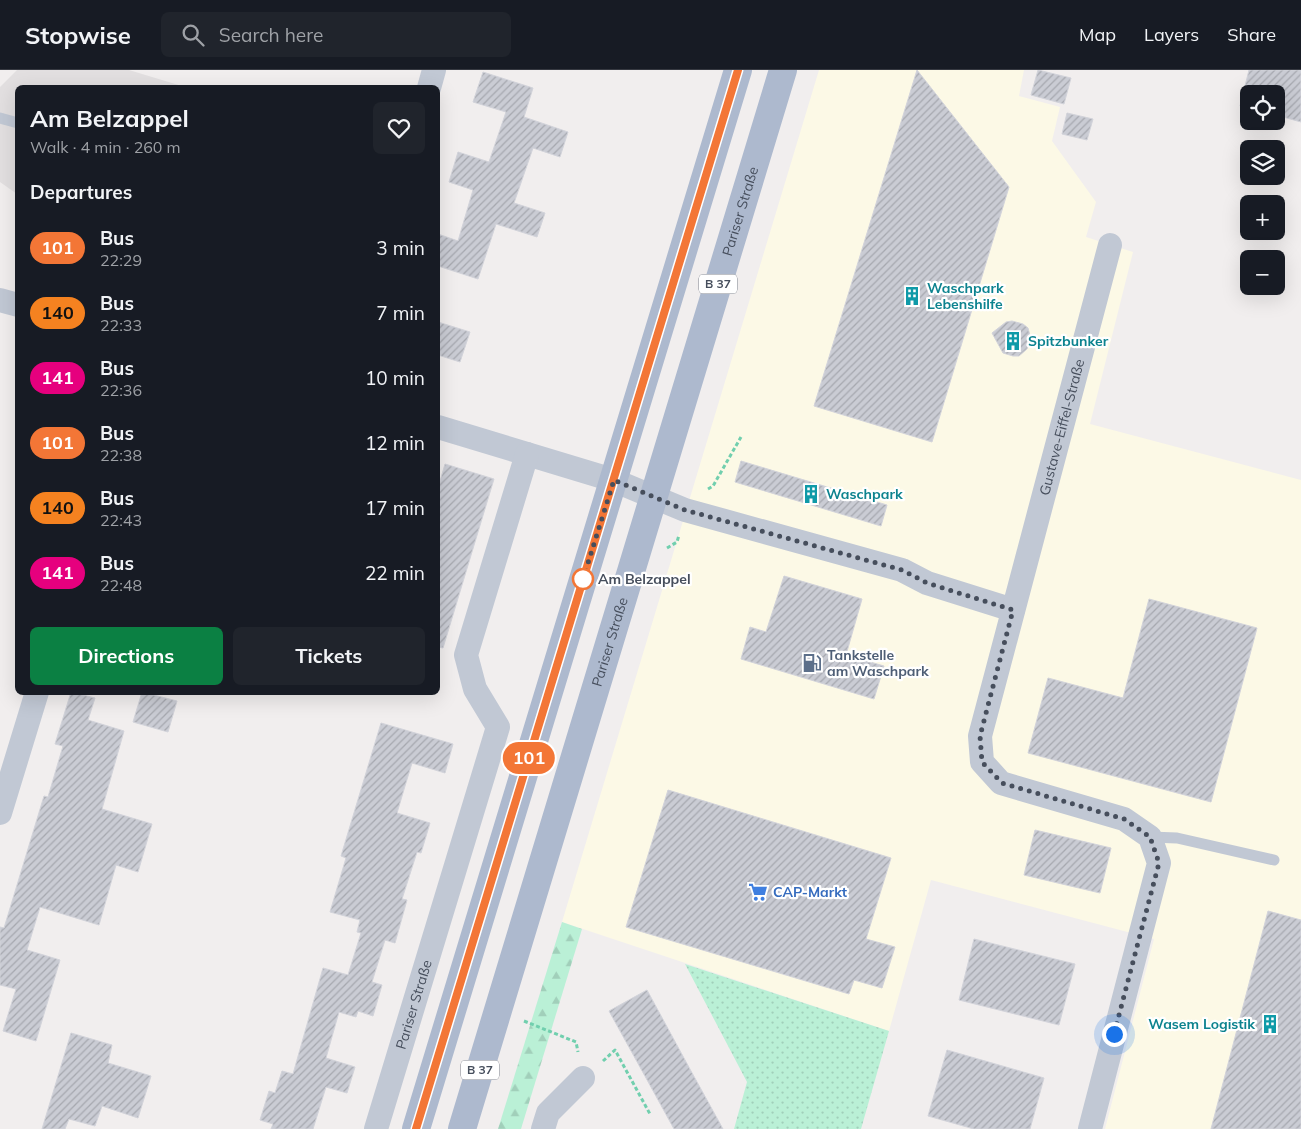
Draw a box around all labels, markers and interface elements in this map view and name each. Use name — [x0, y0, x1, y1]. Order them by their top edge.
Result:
search box — [161, 12, 511, 57]
text: Stopwise — [25, 20, 131, 50]
icon: search — [179, 21, 207, 49]
text: Search here — [219, 23, 323, 47]
text: Map — [1079, 23, 1116, 46]
text: Layers — [1144, 23, 1199, 46]
text: Share — [1227, 23, 1276, 46]
map controls — [1240, 85, 1285, 295]
button: locate — [1240, 85, 1285, 130]
button: heart — [373, 102, 425, 154]
text: Am Belzappel — [30, 103, 189, 133]
text: Walk · 4 min · 260 m — [30, 137, 181, 157]
button: layers — [1240, 140, 1285, 185]
street label: Pariser Straße — [718, 164, 762, 258]
text: Departures — [30, 180, 132, 204]
button: + — [1240, 195, 1285, 240]
text: Bus — [100, 226, 134, 250]
text: 101 — [41, 236, 74, 259]
text: 3 min — [376, 236, 425, 260]
text: 22:29 — [100, 250, 142, 270]
button: − — [1240, 250, 1285, 295]
road number: B 37 — [699, 274, 737, 293]
place label: Waschpark Lebenshilfe — [927, 279, 1004, 313]
building icon: Waschpark Lebenshilfe — [901, 285, 923, 307]
text: Bus — [100, 291, 134, 315]
text: 140 — [41, 301, 74, 324]
text: 7 min — [376, 301, 425, 325]
text: 22:33 — [100, 315, 142, 335]
building icon: Spitzbunker — [1002, 330, 1024, 352]
place label: Spitzbunker — [1028, 332, 1109, 350]
text: Bus — [100, 356, 134, 380]
street label: Gustave-Eiffel-Straße — [1035, 357, 1088, 497]
text: 141 — [41, 366, 74, 389]
text: 10 min — [365, 366, 425, 390]
text: 22:36 — [100, 380, 142, 400]
text: Bus — [100, 421, 134, 445]
text: 101 — [41, 431, 74, 454]
text: 12 min — [365, 431, 425, 455]
text: 22:38 — [100, 445, 142, 465]
building icon: Waschpark — [800, 483, 822, 505]
place label: Waschpark — [826, 485, 903, 503]
text: Bus — [100, 486, 134, 510]
text: 140 — [41, 496, 74, 519]
text: 17 min — [365, 496, 425, 520]
text: 22:43 — [100, 510, 142, 530]
text: Bus — [100, 551, 134, 575]
text: 141 — [41, 561, 74, 584]
text: 22 min — [365, 561, 425, 585]
marker: Am Belzappel — [572, 568, 594, 590]
place label: Am Belzappel — [598, 570, 691, 588]
text: 22:48 — [100, 575, 142, 595]
street label: Pariser Straße — [588, 595, 632, 689]
button: Directions — [30, 627, 223, 685]
button: Tickets — [233, 627, 425, 685]
place label: Tankstelle am Waschpark — [827, 646, 929, 680]
fuel station icon: Tankstelle am Waschpark — [801, 652, 823, 674]
line badge: 101 — [500, 742, 558, 774]
text: 101 — [513, 746, 545, 769]
supermarket icon: CAP-Markt — [747, 881, 769, 903]
place label: CAP-Markt — [773, 883, 848, 901]
street label: Pariser Straße — [392, 958, 436, 1051]
building icon: Wasem Logistik — [1259, 1013, 1281, 1035]
place label: Wasem Logistik — [1148, 1015, 1255, 1033]
your location — [1102, 1022, 1127, 1047]
road number: B 37 — [461, 1060, 499, 1080]

